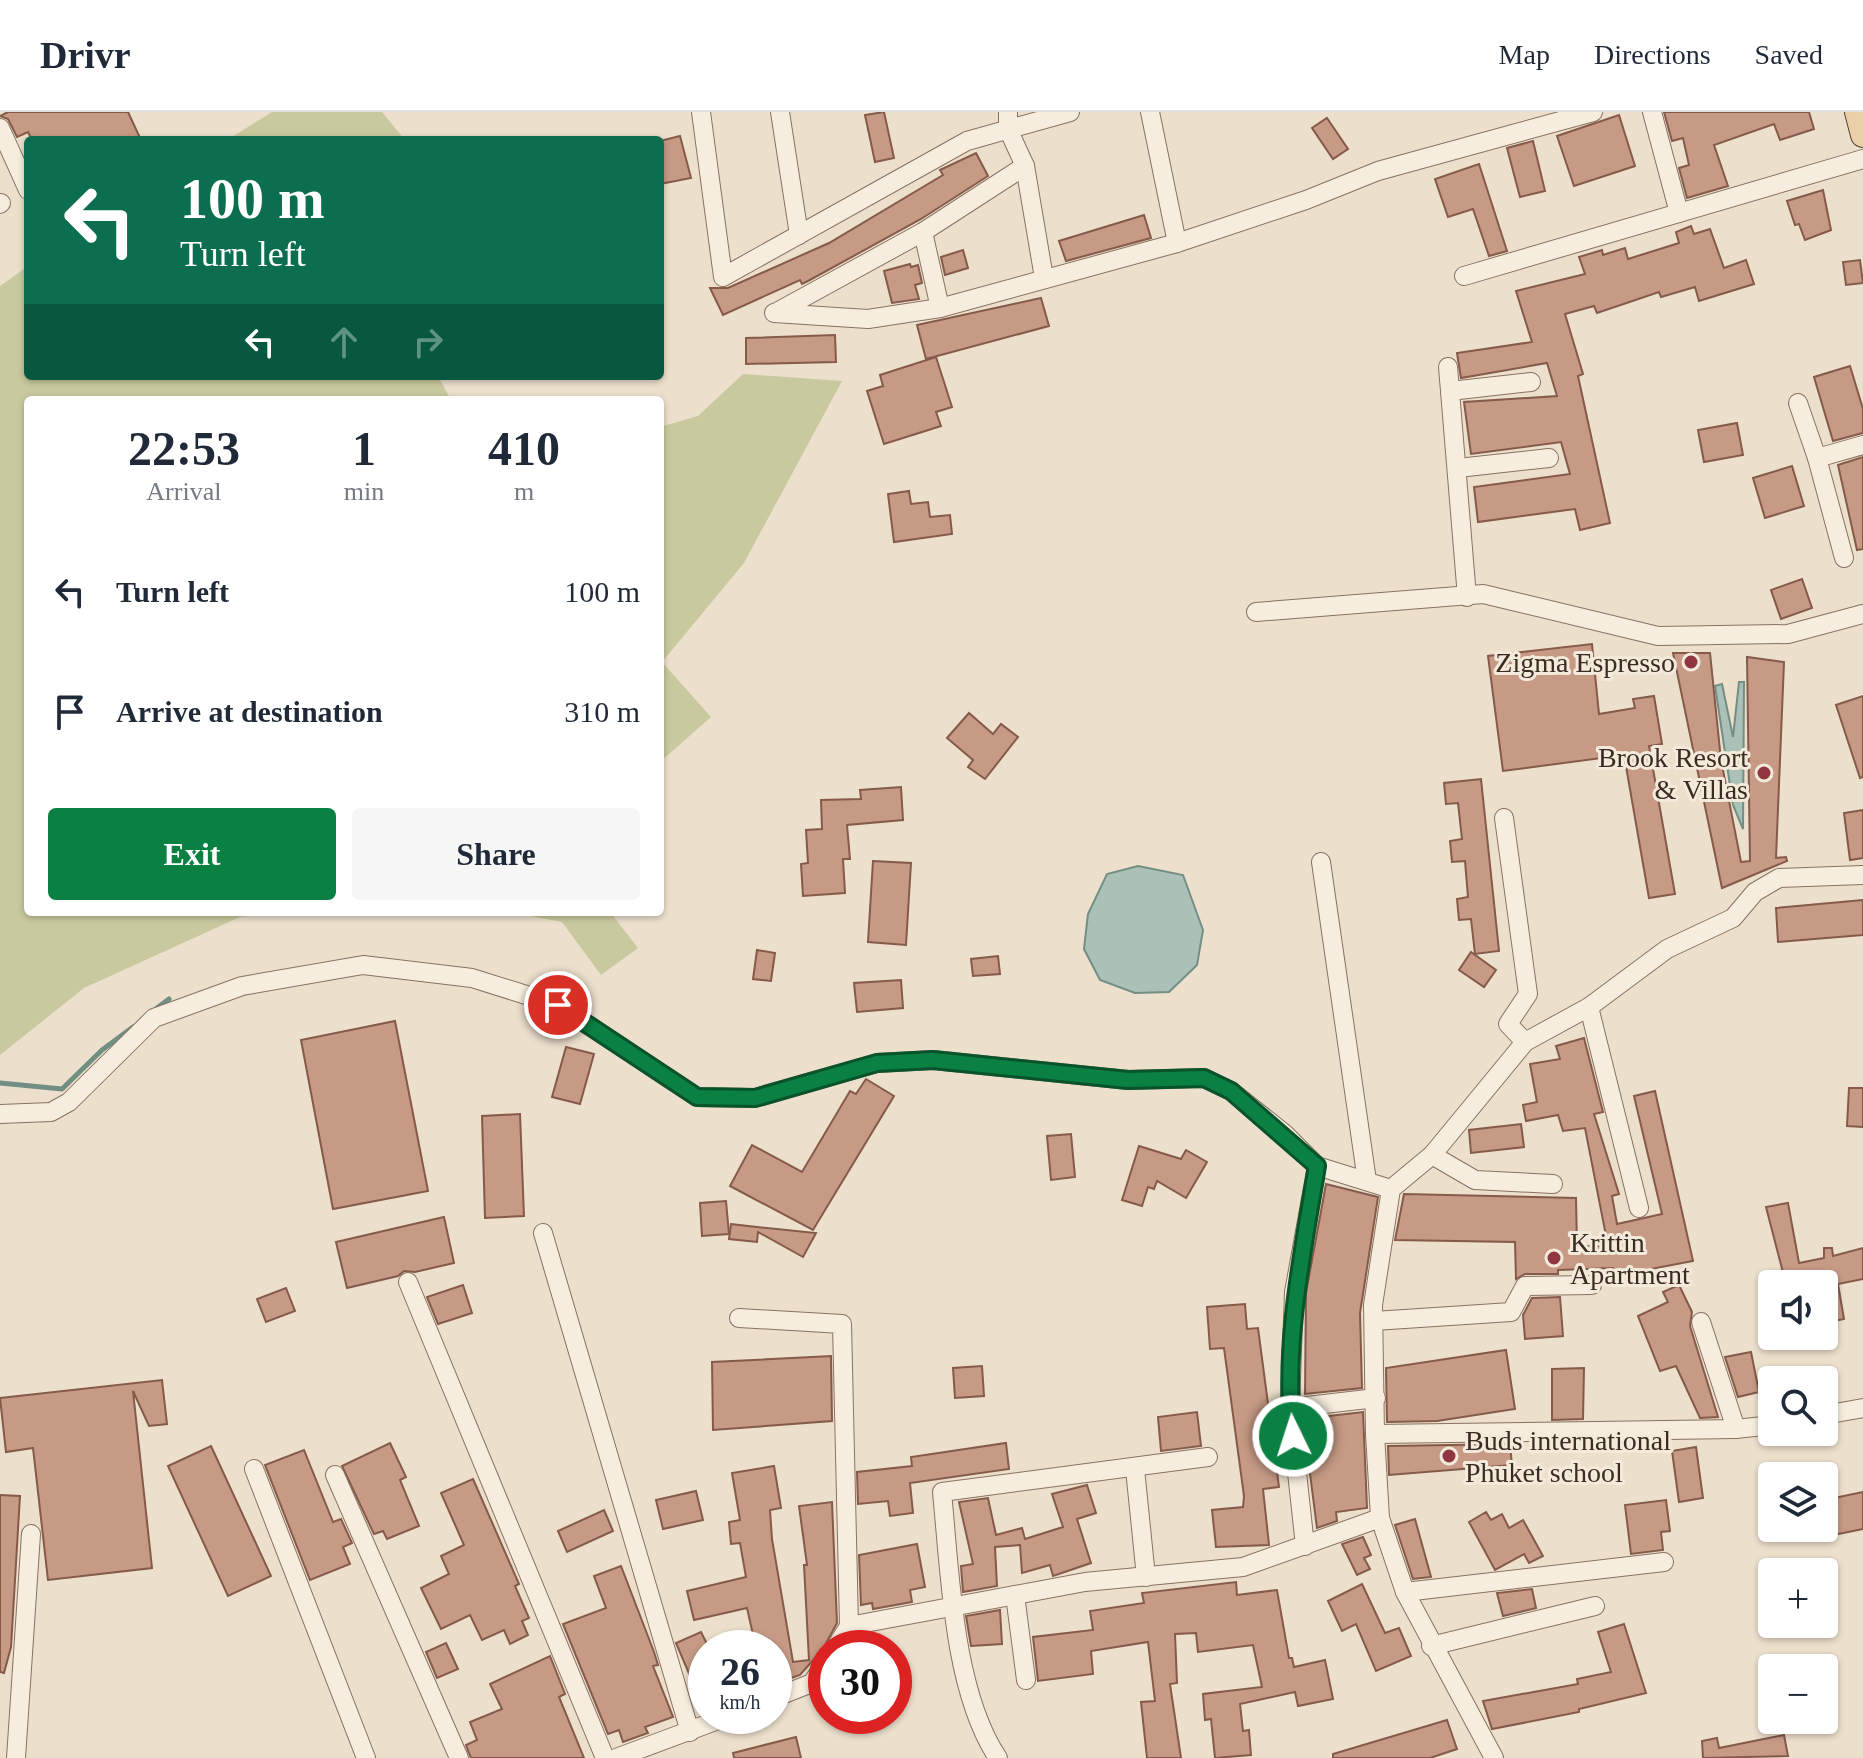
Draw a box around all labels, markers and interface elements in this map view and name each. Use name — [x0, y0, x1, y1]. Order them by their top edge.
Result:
text: Drivr — [40, 34, 131, 76]
text: Map — [1499, 39, 1550, 70]
text: Directions — [1594, 39, 1711, 70]
text: Saved — [1755, 39, 1823, 70]
icon: left — [48, 168, 152, 272]
text: 100 m — [180, 168, 325, 230]
text: Turn left — [180, 234, 306, 274]
icon: left — [238, 320, 282, 364]
icon: ahead — [322, 320, 366, 364]
icon: right — [406, 320, 450, 364]
text: 22:53 — [128, 422, 240, 475]
text: 1 — [352, 422, 376, 475]
text: 410 — [488, 422, 560, 475]
text: Arrival — [146, 477, 221, 506]
text: min — [344, 477, 384, 506]
text: m — [514, 477, 534, 506]
icon: left — [48, 570, 92, 614]
text: Turn left — [116, 575, 229, 608]
text: 100 m — [564, 575, 640, 608]
place label: Zigma Espresso — [1495, 647, 1675, 678]
marker: Zigma Espresso — [1682, 653, 1700, 671]
icon: arrive — [48, 690, 92, 734]
text: Arrive at destination — [116, 695, 383, 728]
text: 310 m — [564, 695, 640, 728]
place label: Brook Resort & Villas — [1598, 742, 1748, 805]
marker: Brook Resort & Villas — [1755, 764, 1773, 782]
button: Exit — [48, 808, 336, 900]
button: Share — [352, 808, 640, 900]
pin — [524, 971, 592, 1039]
icon: arrive — [536, 983, 580, 1027]
place label: Krittin Apartment — [1570, 1227, 1690, 1290]
marker: Krittin Apartment — [1545, 1249, 1563, 1267]
map controls — [1758, 1270, 1838, 1734]
button: sound — [1758, 1270, 1838, 1350]
button: search — [1758, 1366, 1838, 1446]
position arrow — [1251, 1394, 1335, 1478]
place label: Buds international Phuket school — [1465, 1425, 1671, 1488]
marker: Buds international Phuket school — [1440, 1447, 1458, 1465]
button: layers — [1758, 1462, 1838, 1542]
button: + — [1758, 1558, 1838, 1638]
speed limit sign: 30 — [808, 1630, 912, 1734]
text: 26 — [720, 1649, 760, 1694]
button: − — [1758, 1654, 1838, 1734]
text: km/h — [719, 1691, 761, 1713]

